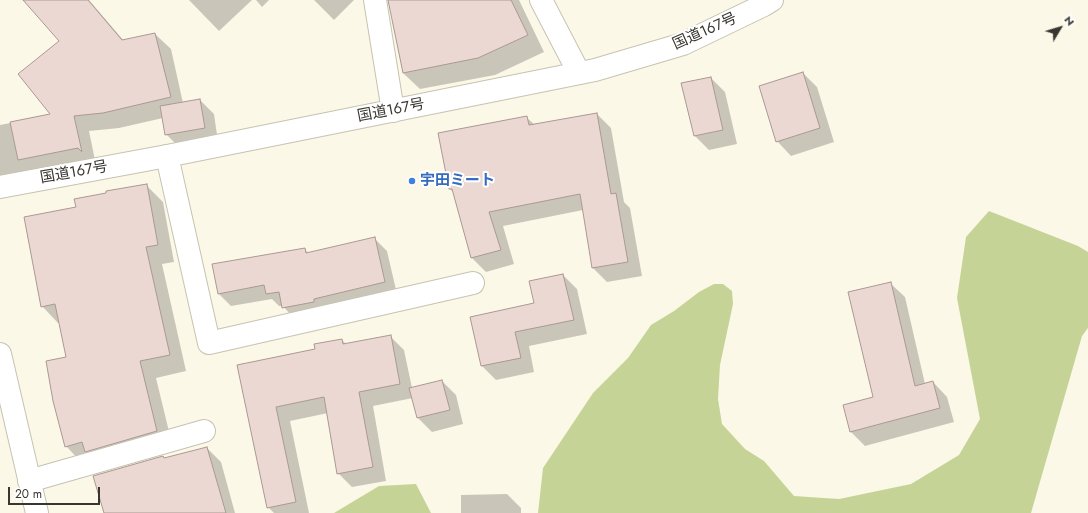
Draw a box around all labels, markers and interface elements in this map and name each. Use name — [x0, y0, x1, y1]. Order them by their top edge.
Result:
north arrow — [1040, 8, 1080, 48]
street label: 国道167号 — [670, 10, 740, 54]
text: N — [1060, 12, 1078, 29]
street label: 国道167号 — [356, 96, 426, 126]
street label: 国道167号 — [39, 158, 109, 188]
place label: 宇田ミート — [420, 172, 495, 190]
marker: 宇田ミート — [407, 176, 417, 186]
scale bar — [10, 479, 102, 505]
text: 20 m — [15, 485, 42, 503]

